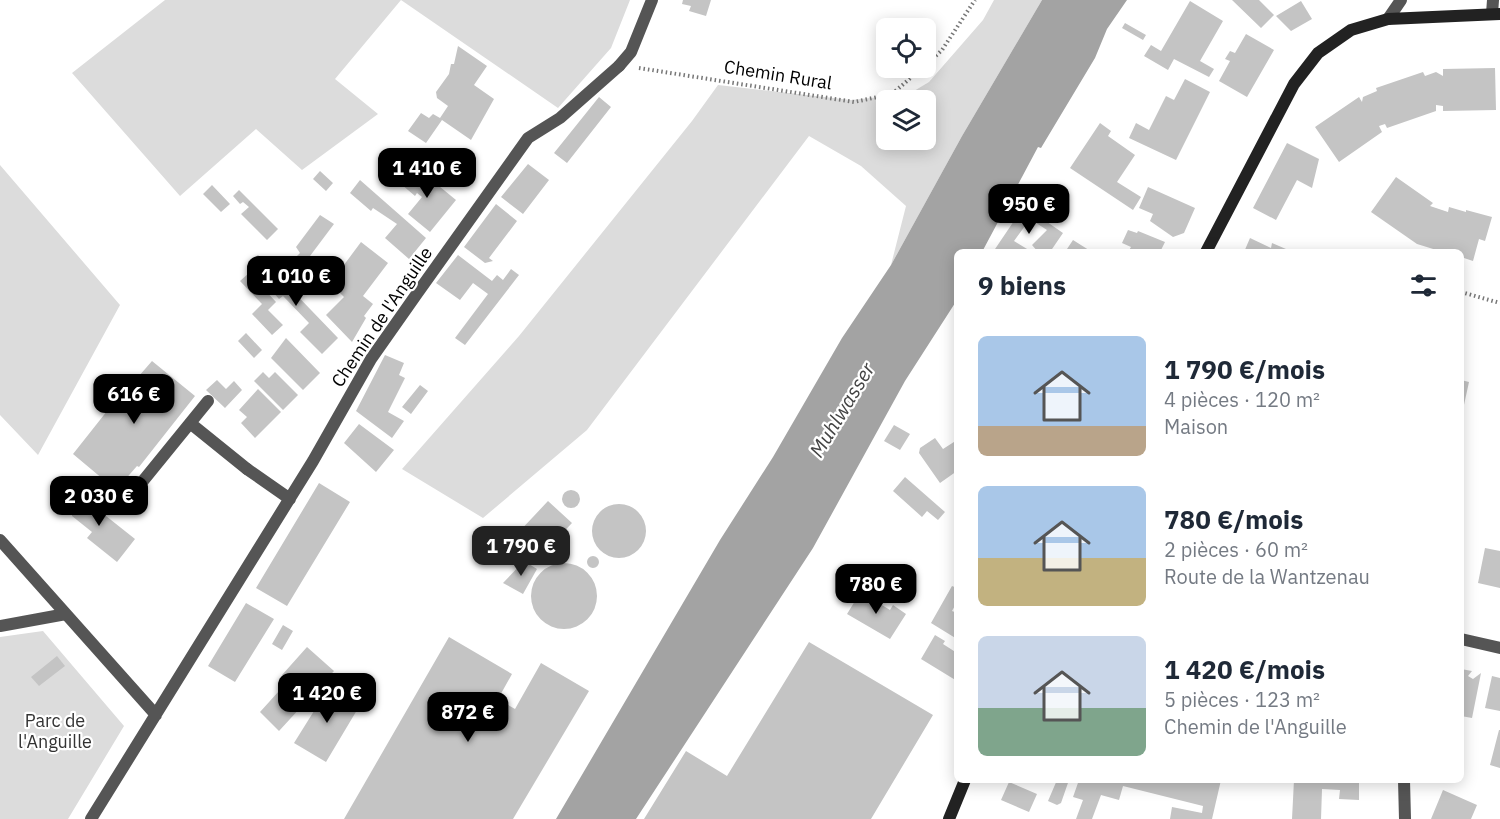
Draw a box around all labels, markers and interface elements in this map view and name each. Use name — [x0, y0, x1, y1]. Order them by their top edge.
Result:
map controls — [876, 18, 936, 150]
button: locate — [876, 18, 936, 78]
street label: Chemin Rural — [723, 55, 834, 94]
button: layers — [876, 90, 936, 150]
pin: 1 410 € — [372, 148, 482, 199]
text: 1 410 € — [392, 154, 462, 181]
pin: 950 € — [987, 184, 1071, 235]
text: 950 € — [1002, 190, 1056, 217]
street label: Chemin de l'Anguille — [326, 242, 437, 391]
pin: 1 010 € — [241, 256, 351, 307]
text: 1 010 € — [261, 262, 331, 289]
text: 9 biens — [978, 268, 1066, 302]
icon: filters — [1407, 269, 1440, 302]
text: 1 790 €/mois — [1164, 352, 1325, 386]
water label: Muhlwasser — [803, 357, 881, 462]
icon: home — [1026, 360, 1098, 432]
pin: 616 € — [92, 374, 176, 425]
text: 616 € — [107, 380, 161, 407]
text: 4 pièces · 120 m² — [1164, 386, 1320, 413]
text: Maison — [1164, 413, 1228, 440]
pin: 2 030 € — [44, 476, 154, 527]
text: 2 030 € — [64, 482, 134, 509]
text: 780 €/mois — [1164, 502, 1303, 536]
icon: home — [1026, 510, 1098, 582]
pin: 1 790 € — [466, 526, 576, 577]
text: 1 790 € — [486, 532, 556, 559]
text: 2 pièces · 60 m² — [1164, 536, 1308, 563]
text: Route de la Wantzenau — [1164, 563, 1370, 590]
pin: 780 € — [834, 564, 918, 615]
text: 780 € — [849, 570, 903, 597]
text: 1 420 €/mois — [1164, 652, 1325, 686]
icon: home — [1026, 660, 1098, 732]
pin: 1 420 € — [272, 673, 382, 724]
text: 1 420 € — [292, 679, 362, 706]
text: 5 pièces · 123 m² — [1164, 686, 1320, 713]
pin: 872 € — [426, 692, 510, 743]
text: 872 € — [441, 698, 495, 725]
park label: Parc de l'Anguille — [18, 709, 92, 753]
text: Chemin de l'Anguille — [1164, 713, 1347, 740]

